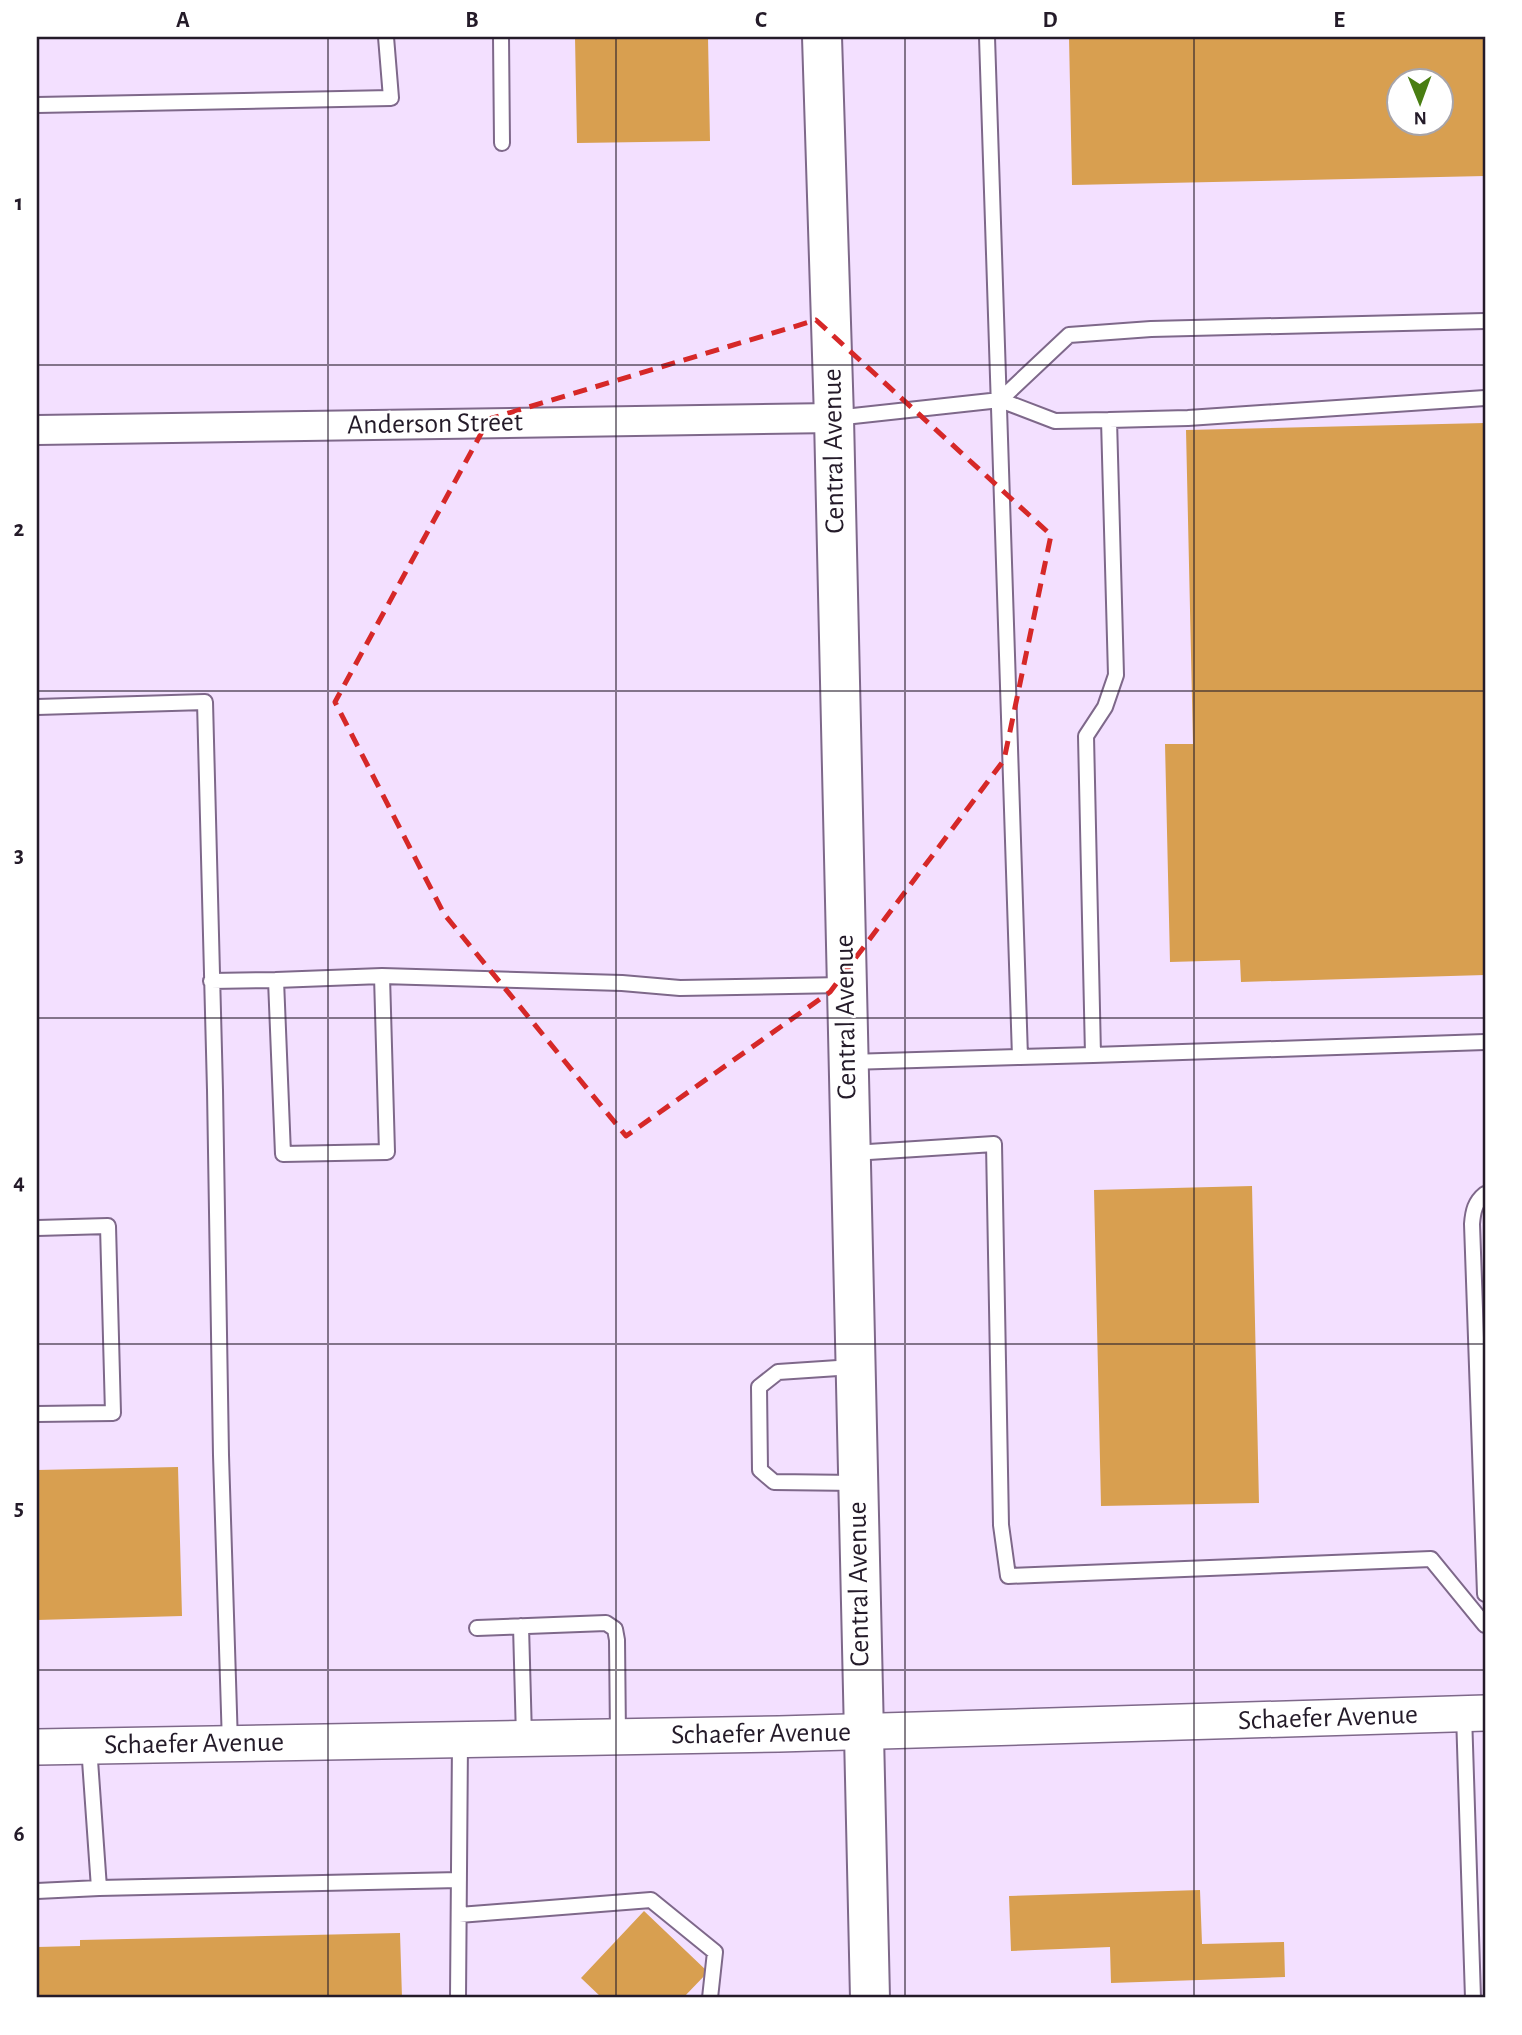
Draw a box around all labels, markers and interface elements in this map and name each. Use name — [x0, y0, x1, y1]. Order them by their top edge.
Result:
text: A — [176, 9, 190, 32]
text: B — [465, 9, 479, 32]
text: C — [755, 9, 767, 32]
text: D — [1042, 9, 1058, 32]
text: E — [1333, 9, 1345, 32]
north arrow — [1386, 66, 1456, 136]
text: N — [1413, 108, 1427, 127]
text: 1 — [15, 192, 23, 215]
street label: Central Avenue — [819, 368, 849, 534]
street label: Anderson Street — [347, 408, 523, 440]
text: 2 — [14, 518, 25, 541]
text: 3 — [14, 844, 24, 867]
street label: Central Avenue — [831, 934, 861, 1100]
text: 4 — [13, 1171, 25, 1194]
text: 5 — [14, 1497, 24, 1520]
street label: Central Avenue — [844, 1501, 874, 1667]
street label: Schaefer Avenue — [1238, 1701, 1418, 1735]
street label: Schaefer Avenue — [671, 1718, 851, 1750]
street label: Schaefer Avenue — [104, 1728, 284, 1760]
text: 6 — [13, 1823, 25, 1846]

